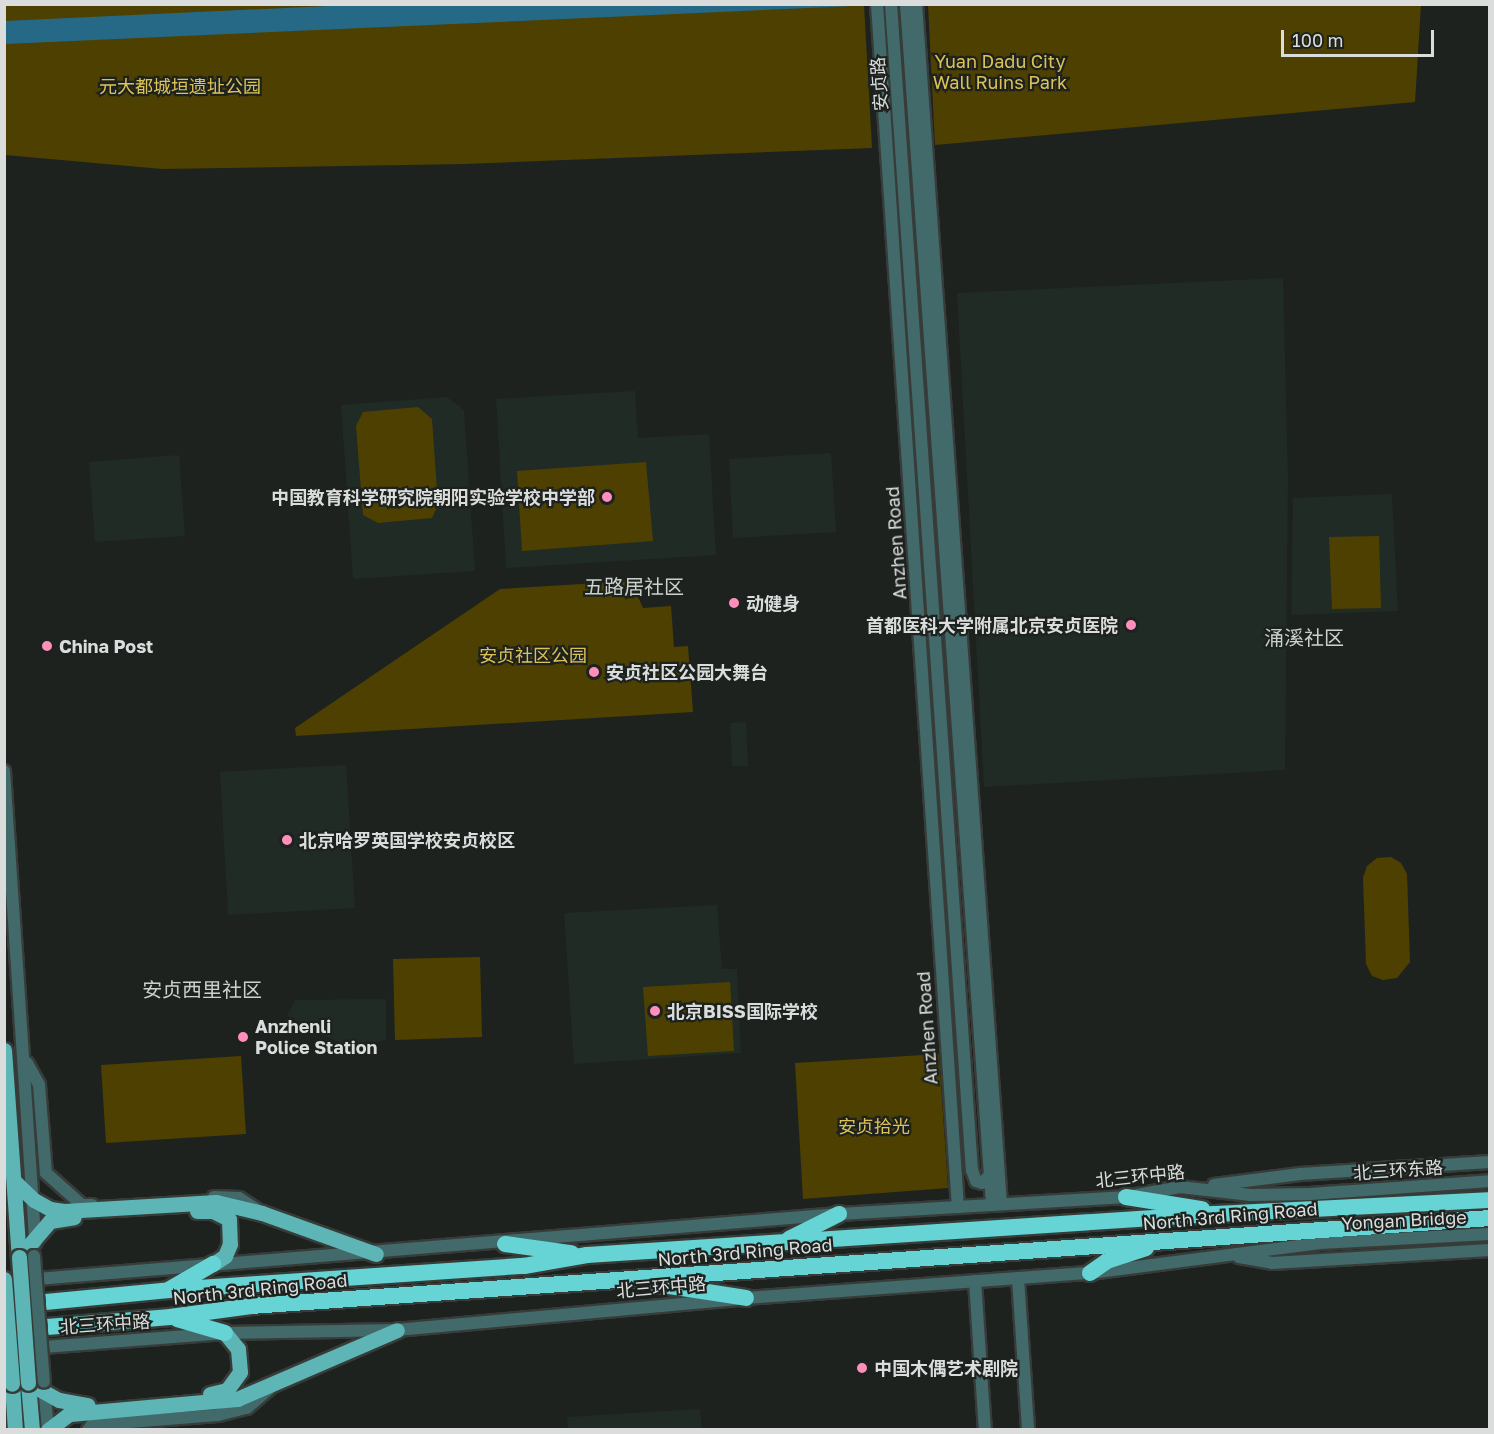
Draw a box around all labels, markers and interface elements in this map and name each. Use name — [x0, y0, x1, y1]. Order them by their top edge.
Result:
scale bar — [1284, 18, 1437, 56]
text: 100 m — [1292, 29, 1343, 51]
park label: Yuan Dadu City Wall Ruins Park — [933, 51, 1067, 94]
street label: 安贞路 — [866, 56, 892, 112]
park label: 元大都城垣遗址公园 — [99, 75, 261, 97]
place label: 中国教育科学研究院朝阳实验学校中学部 — [271, 486, 595, 508]
street label: Anzhen Road — [881, 486, 911, 600]
marker: 中国教育科学研究院朝阳实验学校中学部 — [600, 490, 614, 504]
district label: 五路居社区 — [584, 574, 684, 598]
place label: 动健身 — [746, 592, 800, 614]
marker: 动健身 — [727, 596, 741, 610]
place label: 首都医科大学附属北京安贞医院 — [866, 614, 1118, 636]
marker: 首都医科大学附属北京安贞医院 — [1122, 616, 1140, 634]
district label: 涌溪社区 — [1264, 625, 1344, 649]
place label: China Post — [59, 635, 153, 657]
marker: China Post — [40, 639, 54, 653]
park label: 安贞社区公园 — [479, 644, 587, 666]
place label: 安贞社区公园大舞台 — [606, 661, 768, 683]
marker: 安贞社区公园大舞台 — [587, 665, 601, 679]
place label: 北京哈罗英国学校安贞校区 — [299, 829, 515, 851]
marker: 北京哈罗英国学校安贞校区 — [280, 833, 294, 847]
street label: Anzhen Road — [912, 971, 942, 1085]
district label: 安贞西里社区 — [142, 977, 262, 1001]
place label: 北京BISS国际学校 — [667, 1000, 818, 1022]
marker: 北京BISS国际学校 — [648, 1004, 662, 1018]
place label: Anzhenli Police Station — [255, 1016, 377, 1058]
marker: Anzhenli Police Station — [236, 1030, 250, 1044]
park label: 安贞拾光 — [838, 1115, 910, 1137]
street label: 北三环东路 — [1352, 1156, 1444, 1184]
street label: 北三环中路 — [1094, 1161, 1186, 1191]
street label: North 3rd Ring Road — [1142, 1198, 1318, 1234]
street label: Yongan Bridge — [1341, 1206, 1467, 1234]
street label: North 3rd Ring Road — [657, 1234, 833, 1270]
street label: North 3rd Ring Road — [172, 1269, 348, 1309]
street label: 北三环中路 — [615, 1272, 707, 1302]
street label: 北三环中路 — [59, 1310, 151, 1338]
place label: 中国木偶艺术剧院 — [874, 1357, 1018, 1379]
marker: 中国木偶艺术剧院 — [855, 1361, 869, 1375]

